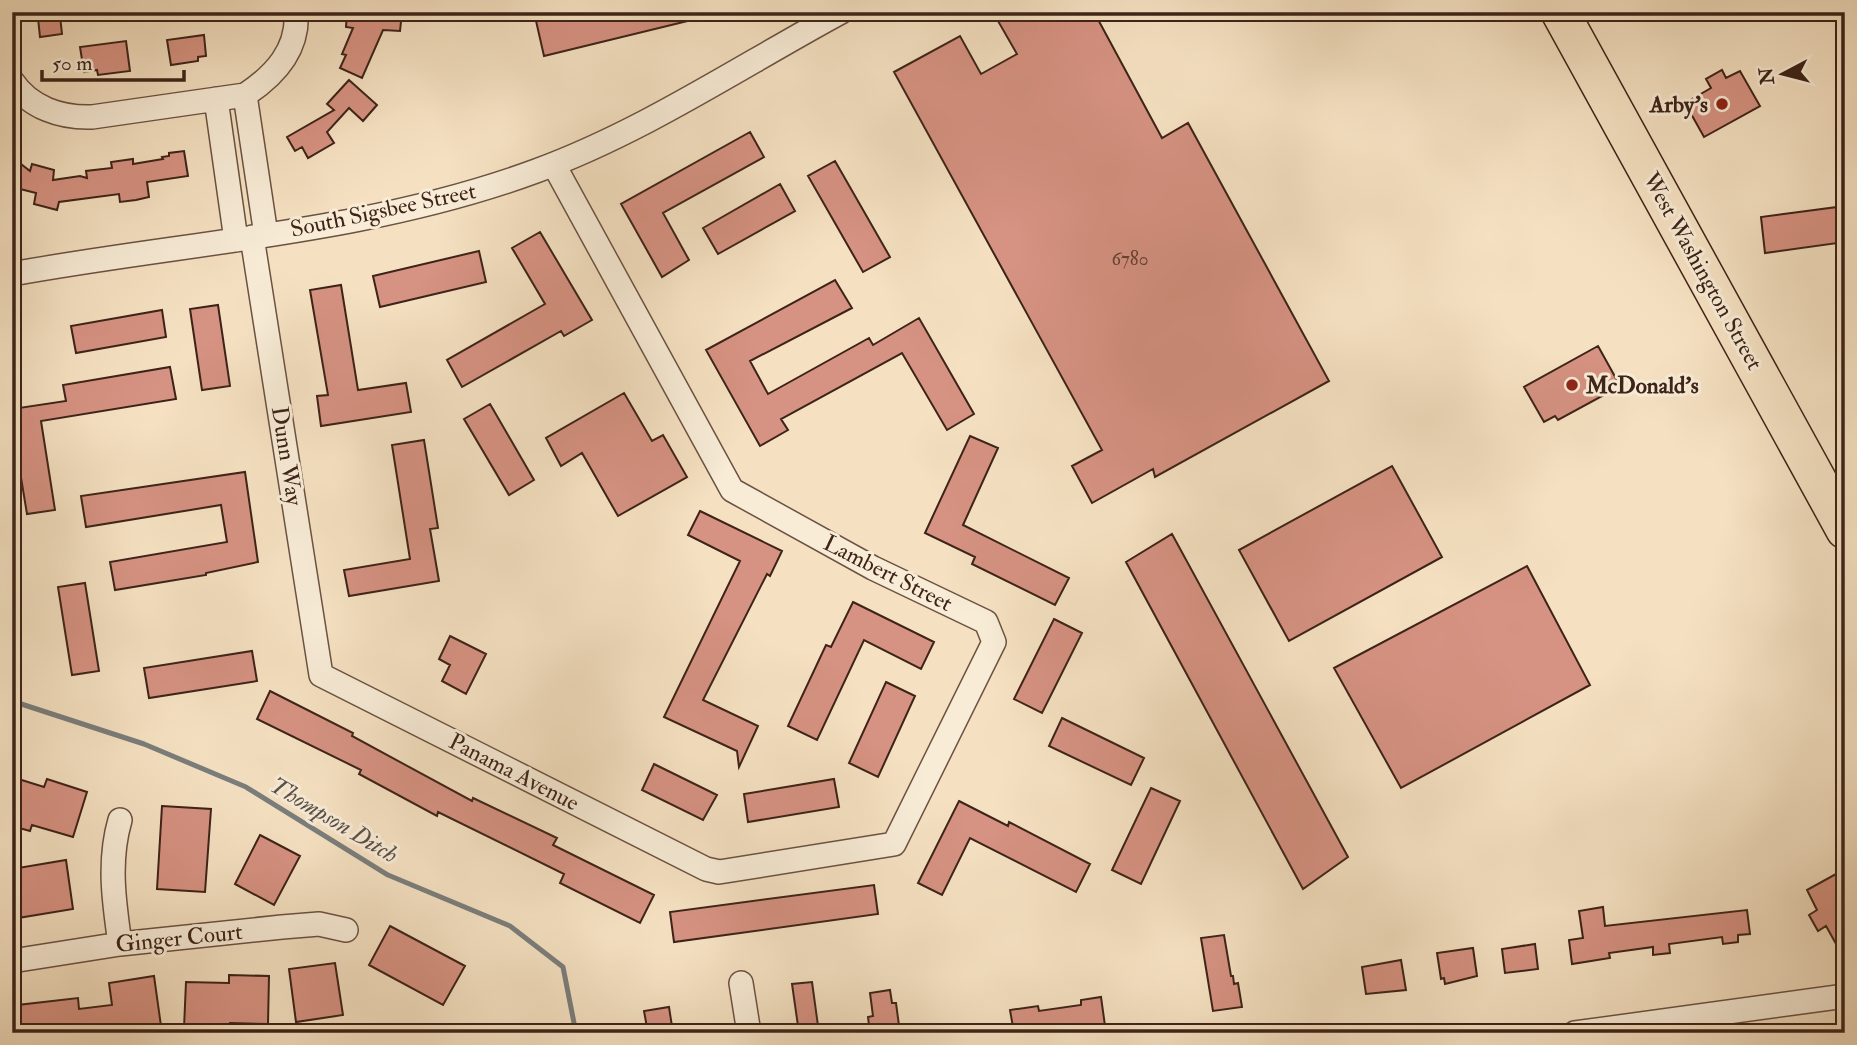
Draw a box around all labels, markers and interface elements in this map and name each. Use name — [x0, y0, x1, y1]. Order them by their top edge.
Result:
scale bar — [42, 38, 184, 82]
north arrow — [1748, 38, 1818, 108]
text: 50 m — [52, 50, 93, 77]
text: N — [1754, 65, 1780, 87]
place label: Arby's — [1649, 90, 1708, 120]
marker: Arby's — [1714, 96, 1730, 112]
street label: West Washington Street — [1636, 166, 1769, 375]
street label: South Sigsbee Street — [288, 176, 478, 244]
house number: 6780 — [1112, 247, 1148, 271]
place label: McDonald's — [1585, 371, 1699, 400]
marker: McDonald's — [1564, 377, 1580, 393]
street label: Dunn Way — [265, 404, 309, 508]
street label: Lambert Street — [819, 528, 957, 618]
street label: Panama Avenue — [444, 727, 584, 817]
water label: Thompson Ditch — [264, 770, 404, 870]
street label: Ginger Court — [114, 917, 244, 959]

